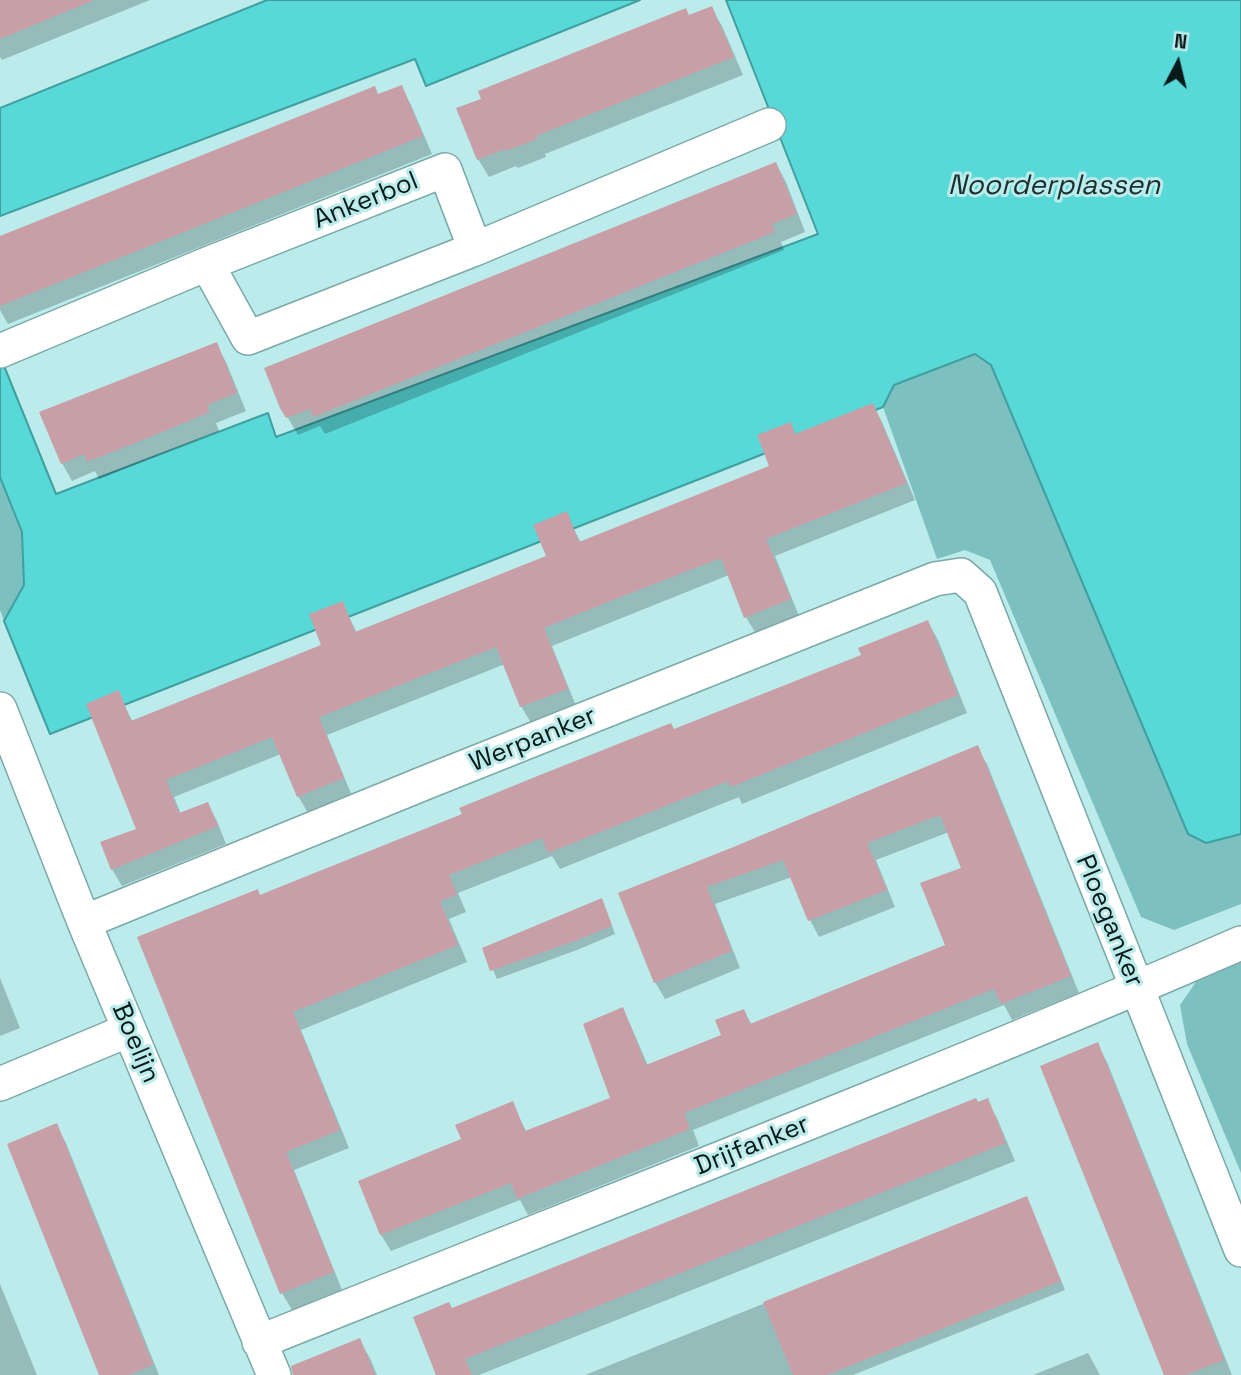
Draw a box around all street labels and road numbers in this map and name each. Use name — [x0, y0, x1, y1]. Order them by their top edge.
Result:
street label: Ankerbol — [309, 166, 423, 236]
street label: Werpanker — [465, 700, 601, 780]
street label: Ploeganker — [1068, 850, 1150, 992]
street label: Boelijn — [104, 998, 166, 1088]
street label: Drijfanker — [690, 1109, 814, 1183]

